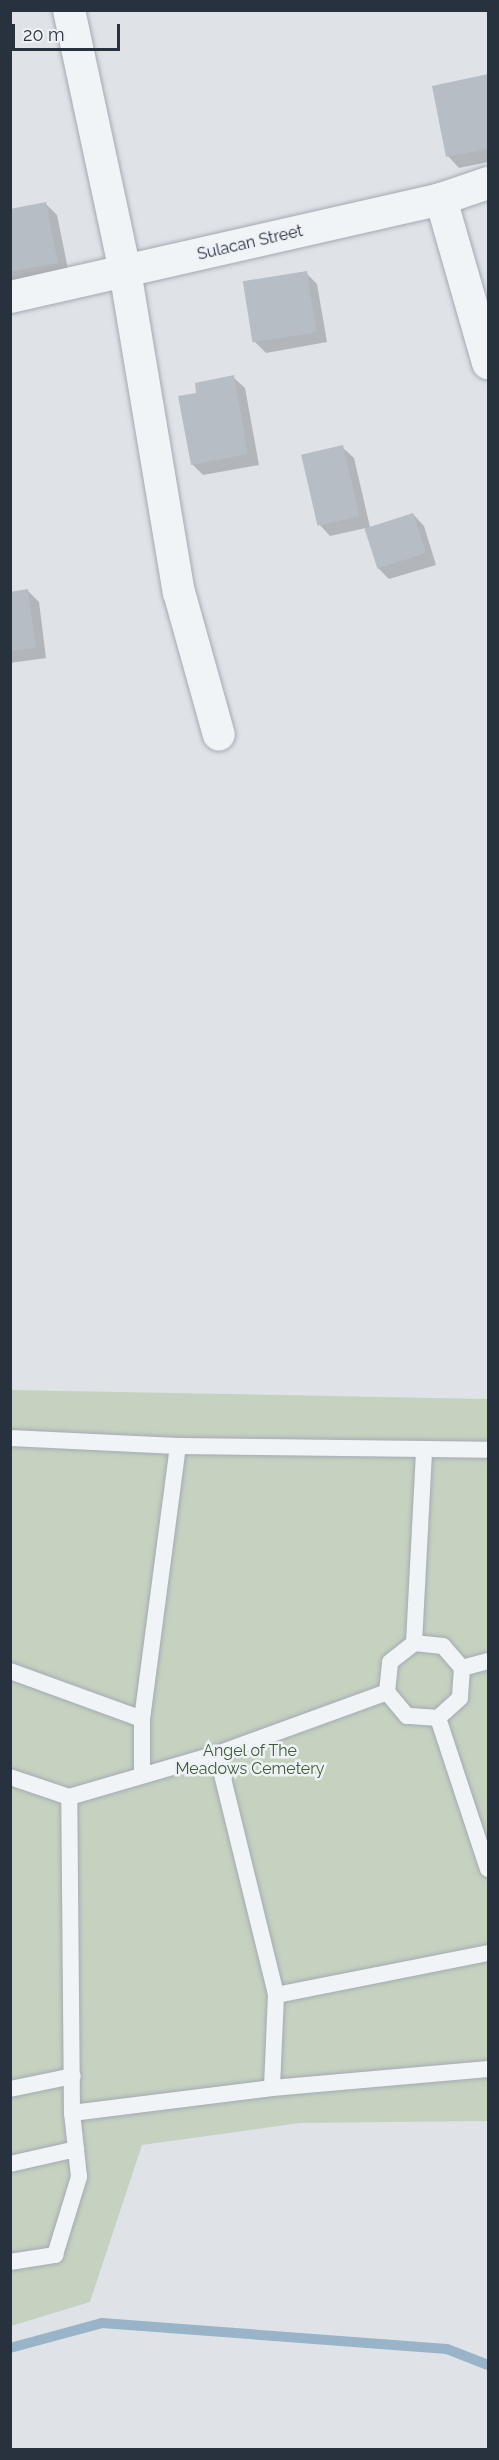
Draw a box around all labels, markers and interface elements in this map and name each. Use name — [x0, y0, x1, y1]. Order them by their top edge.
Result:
scale bar — [15, 12, 123, 50]
text: 20 m — [23, 24, 65, 45]
street label: Sulacan Street — [195, 222, 305, 264]
park label: Angel of The Meadows Cemetery — [175, 1741, 325, 1779]

